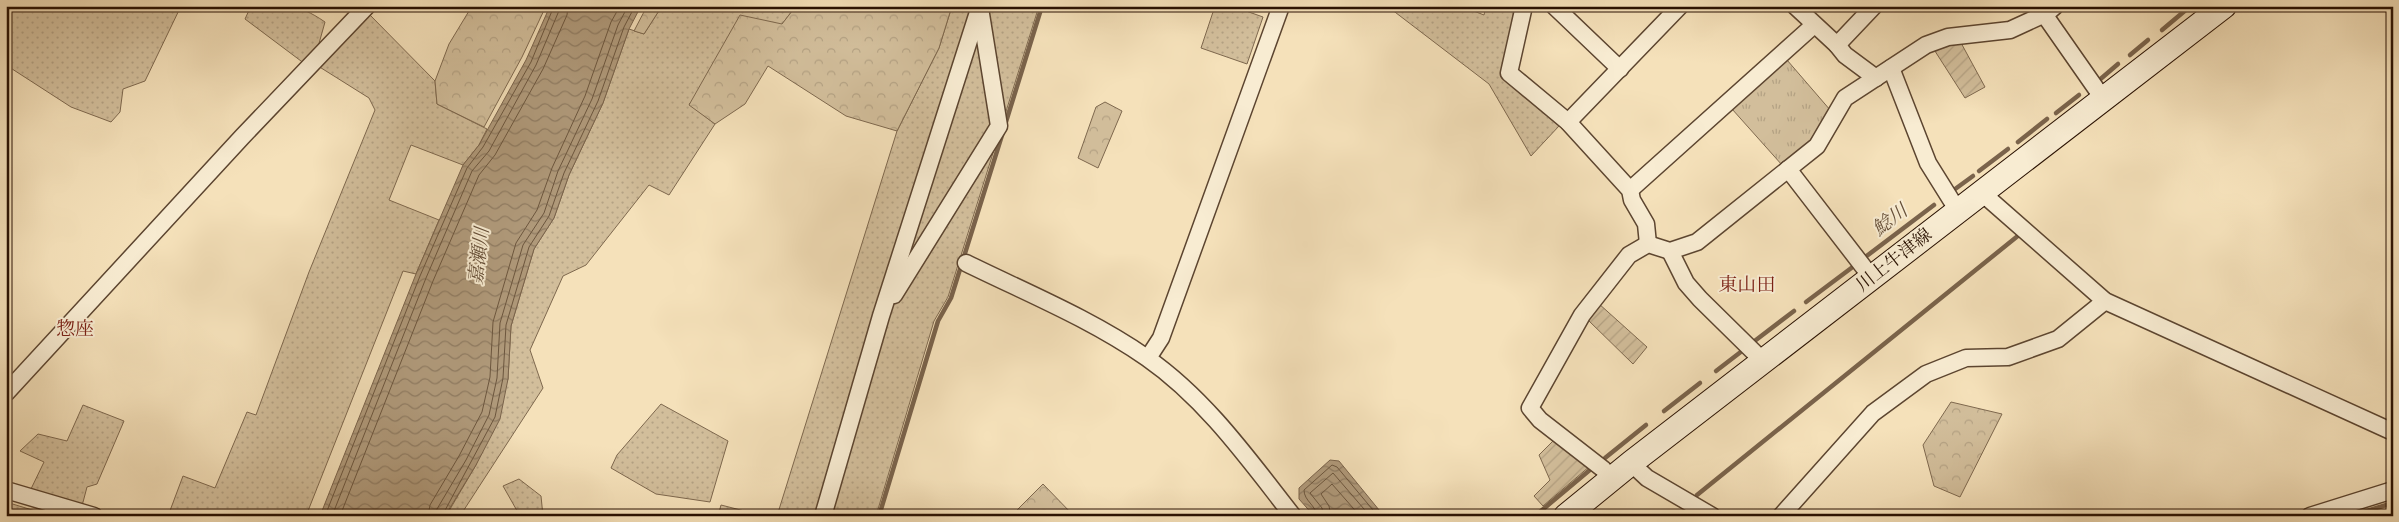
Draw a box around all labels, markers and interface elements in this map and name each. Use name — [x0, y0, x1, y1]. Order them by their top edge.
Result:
water label: 鯰川 — [1868, 198, 1914, 241]
street label: 川上牛津線 — [1851, 223, 1937, 297]
water label: 嘉瀬川 — [464, 224, 495, 286]
district label: 東山田 — [1718, 273, 1776, 297]
district label: 惣座 — [56, 317, 94, 341]

